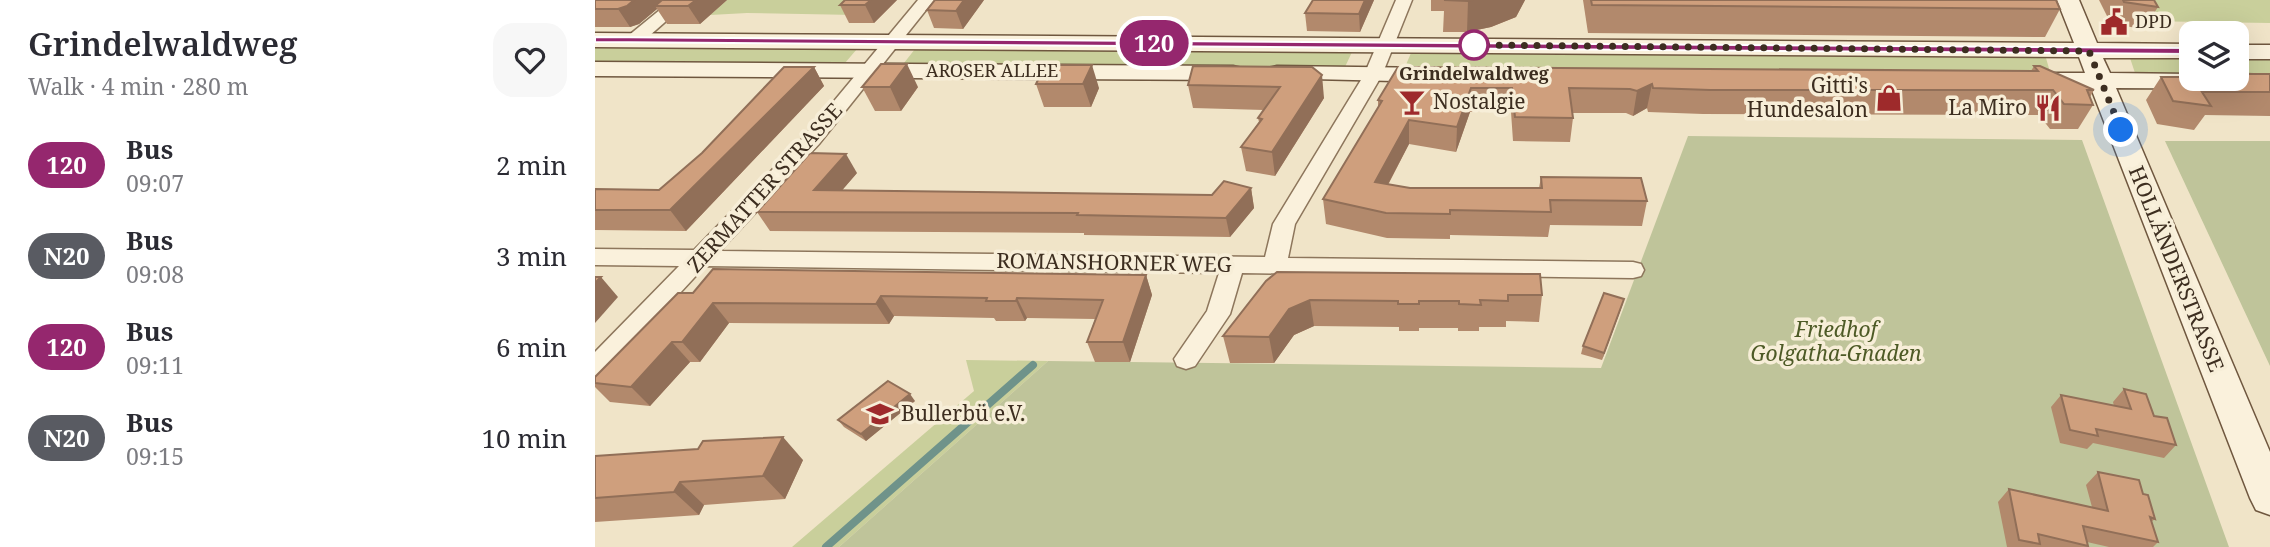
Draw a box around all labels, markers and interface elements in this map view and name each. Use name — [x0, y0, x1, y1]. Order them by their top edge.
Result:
public building icon: DPD — [2099, 7, 2129, 37]
place label: DPD — [2135, 9, 2172, 33]
line badge: 120 — [1114, 20, 1194, 66]
text: Grindelwaldweg — [28, 21, 297, 66]
map controls — [2179, 21, 2249, 91]
button: layers — [2179, 21, 2249, 91]
button: heart — [493, 23, 567, 97]
text: 120 — [1134, 26, 1174, 59]
marker: Grindelwaldweg — [1459, 30, 1489, 60]
street label: AROSER ALLEE — [926, 58, 1058, 82]
place label: Grindelwaldweg — [1399, 61, 1550, 85]
text: Walk · 4 min · 280 m — [28, 70, 248, 102]
place label: Gitti's Hundesalon — [1747, 71, 1868, 123]
shop icon: Gitti's Hundesalon — [1874, 83, 1904, 113]
bar icon: Nostalgie — [1397, 87, 1427, 117]
place label: Nostalgie — [1433, 87, 1526, 115]
place label: La Miro — [1948, 93, 2027, 121]
restaurant icon: La Miro — [2033, 93, 2063, 123]
street label: ZERMATTER STRASSE — [681, 97, 848, 278]
your location — [2103, 112, 2138, 147]
text: Bus — [126, 131, 173, 167]
text: 2 min — [496, 147, 567, 183]
text: 120 — [46, 148, 87, 181]
street label: HOLLÄNDERSTRASSE — [2123, 162, 2231, 376]
text: 09:07 — [126, 167, 184, 199]
text: Bus — [126, 222, 173, 258]
text: 3 min — [496, 238, 567, 274]
text: N20 — [43, 239, 90, 272]
street label: ROMANSHORNER WEG — [996, 246, 1232, 278]
text: 09:08 — [126, 258, 184, 290]
text: Bus — [126, 313, 173, 349]
park label: Friedhof Golgatha-Gnaden — [1750, 315, 1922, 367]
text: 6 min — [496, 329, 567, 365]
text: 120 — [46, 330, 87, 363]
text: 09:11 — [126, 349, 184, 381]
school or university icon: Bullerbü e.V. — [865, 399, 895, 429]
place label: Bullerbü e.V. — [901, 399, 1025, 427]
text: Bus — [126, 404, 173, 440]
text: 10 min — [482, 420, 567, 456]
text: N20 — [43, 421, 90, 454]
text: 09:15 — [126, 440, 184, 472]

